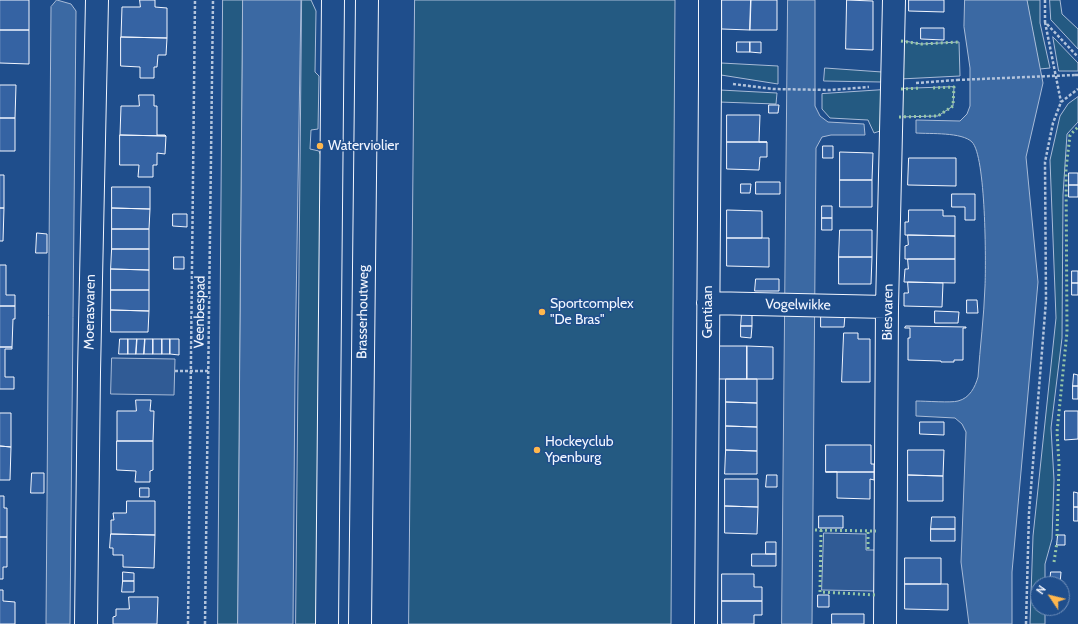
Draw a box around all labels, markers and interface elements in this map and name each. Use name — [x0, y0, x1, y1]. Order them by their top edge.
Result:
place label: Waterviolier — [328, 138, 399, 154]
marker: Waterviolier — [315, 141, 325, 151]
street label: Brasserhoutweg — [354, 265, 372, 359]
street label: Moerasvaren — [81, 274, 99, 350]
street label: Veenbespad — [191, 275, 209, 349]
street label: Biesvaren — [879, 283, 897, 341]
street label: Gentiaan — [700, 285, 716, 339]
place label: Sportcomplex "De Bras" — [550, 296, 634, 328]
street label: Vogelwikke — [765, 296, 831, 314]
marker: Sportcomplex "De Bras" — [537, 307, 547, 317]
place label: Hockeyclub Ypenburg — [545, 434, 614, 466]
marker: Hockeyclub Ypenburg — [532, 445, 542, 455]
north arrow — [1030, 576, 1070, 616]
text: N — [1033, 582, 1049, 597]

